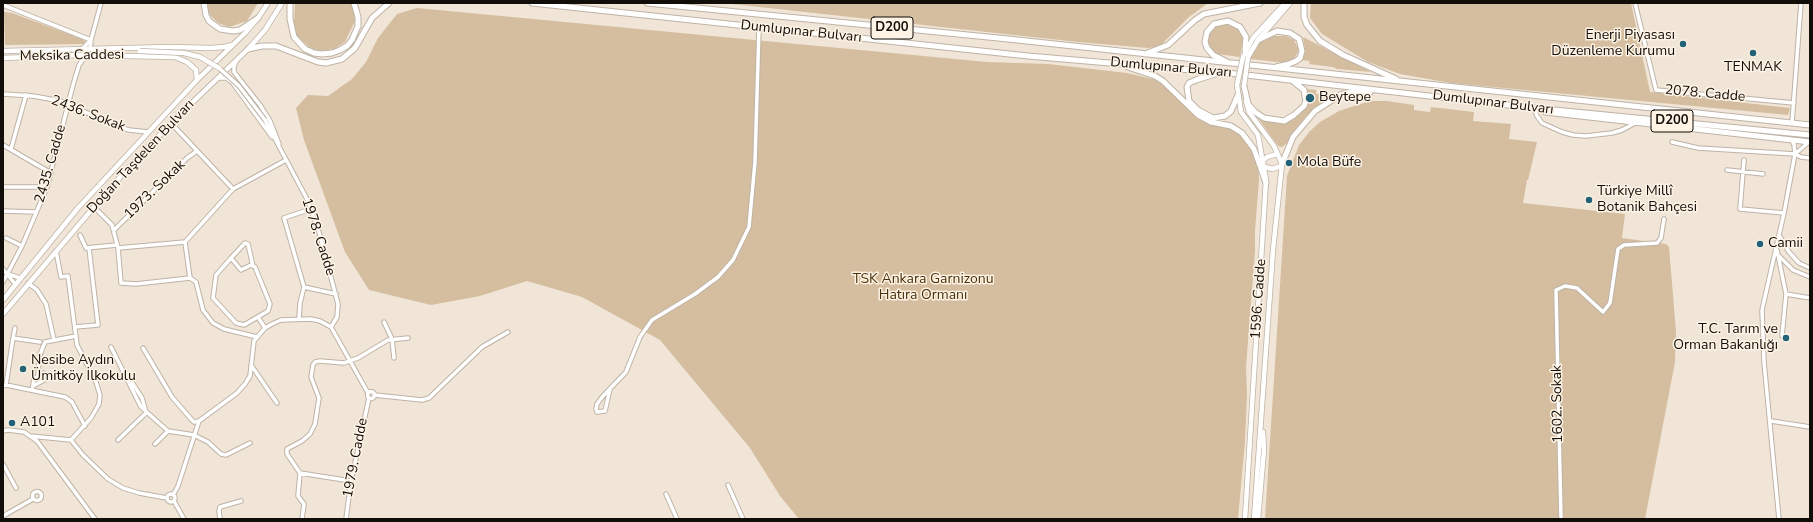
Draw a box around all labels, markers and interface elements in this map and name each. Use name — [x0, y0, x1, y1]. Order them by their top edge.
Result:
street label: Dumlupınar Bulvarı — [740, 17, 862, 47]
road number: D200 — [871, 17, 913, 39]
place label: Enerji Piyasası Düzenleme Kurumu — [1551, 28, 1675, 60]
marker: Enerji Piyasası Düzenleme Kurumu — [1678, 39, 1688, 49]
street label: Meksika Caddesi — [20, 47, 124, 65]
marker: TENMAK — [1748, 48, 1758, 58]
street label: Dumlupınar Bulvarı — [1110, 54, 1232, 82]
place label: TENMAK — [1724, 60, 1782, 76]
street label: 2078. Cadde — [1664, 82, 1746, 106]
street label: Dumlupınar Bulvarı — [1432, 87, 1554, 119]
place label: Beytepe — [1319, 90, 1371, 106]
street label: 2436. Sokak — [49, 92, 127, 136]
marker: Beytepe — [1304, 92, 1316, 104]
street label: Doğan Taşdelen Bulvarı — [84, 97, 198, 217]
road number: D200 — [1651, 110, 1693, 132]
street label: 2435. Cadde — [32, 123, 70, 205]
place label: Mola Büfe — [1297, 155, 1361, 171]
street label: 1973. Sokak — [121, 157, 189, 223]
marker: Mola Büfe — [1284, 158, 1294, 168]
place label: Türkiye Millî Botanik Bahçesi — [1597, 184, 1697, 216]
marker: Türkiye Millî Botanik Bahçesi — [1584, 195, 1594, 205]
street label: 1978. Cadde — [298, 196, 338, 278]
place label: Camii — [1768, 236, 1803, 252]
marker: Camii — [1755, 239, 1765, 249]
street label: 1596. Cadde — [1248, 258, 1270, 340]
park label: TSK Ankara Garnizonu Hatıra Ormanı — [852, 272, 994, 304]
place label: T.C. Tarım ve Orman Bakanlığı — [1673, 322, 1778, 354]
marker: T.C. Tarım ve Orman Bakanlığı — [1781, 333, 1791, 343]
place label: Nesibe Aydın Ümitköy İlkokulu — [31, 353, 136, 386]
marker: Nesibe Aydın Ümitköy İlkokulu — [18, 364, 28, 374]
street label: 1602. Sokak — [1549, 365, 1567, 443]
place label: A101 — [20, 415, 55, 431]
street label: 1979. Cadde — [340, 417, 372, 499]
marker: A101 — [7, 418, 17, 428]

